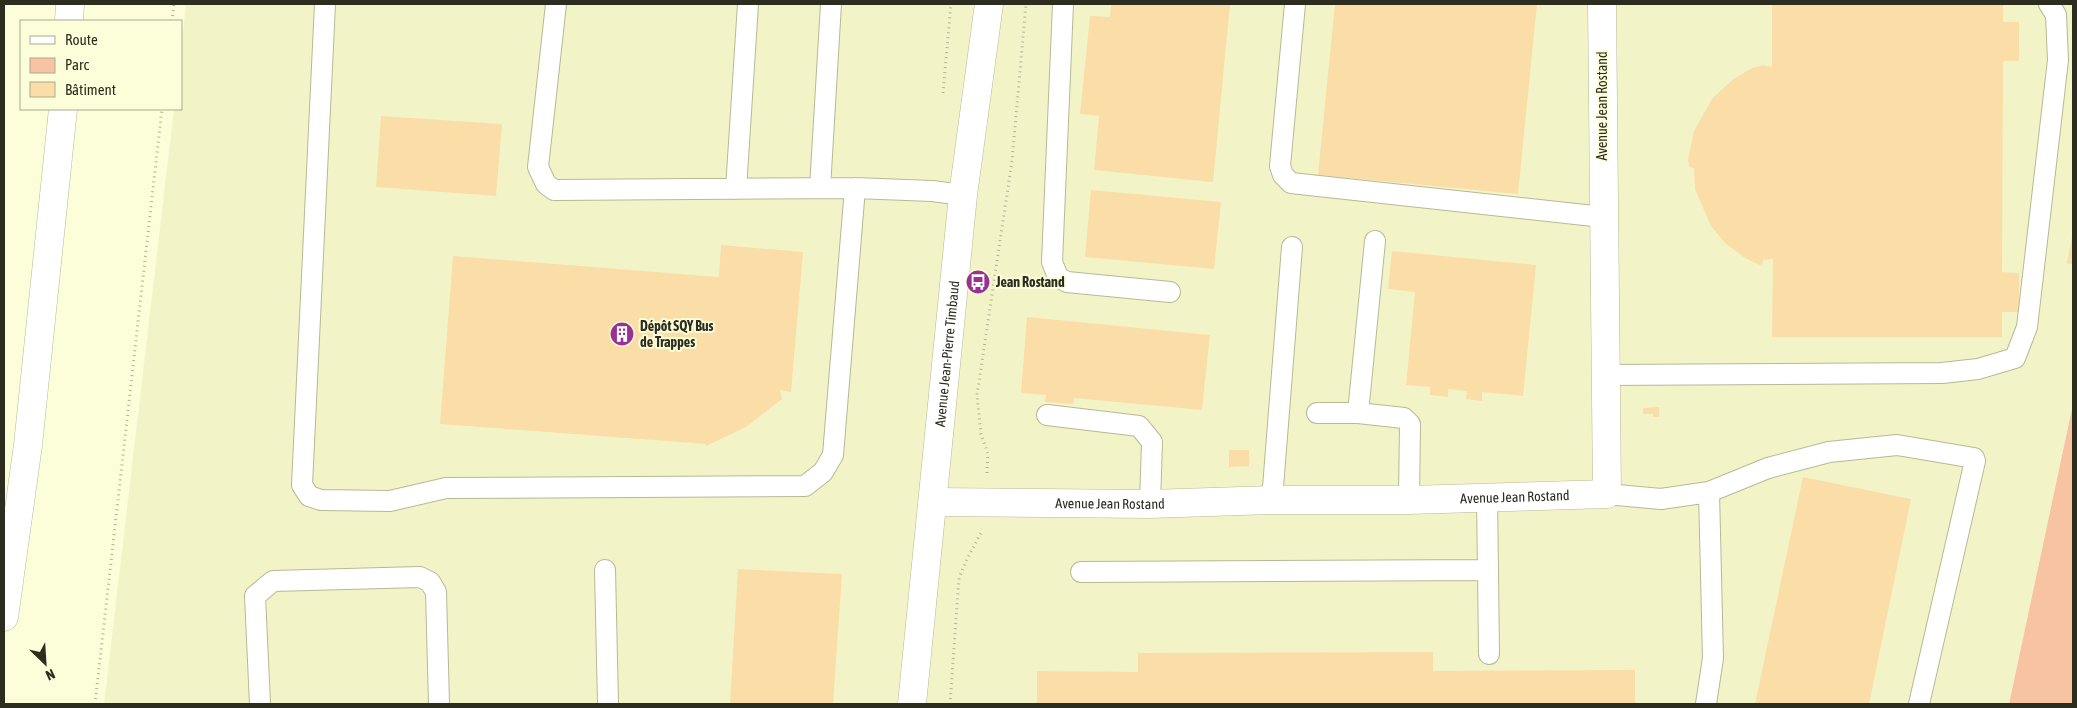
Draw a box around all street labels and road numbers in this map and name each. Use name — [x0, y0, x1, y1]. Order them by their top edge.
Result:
street label: Avenue Jean Rostand — [1594, 51, 1610, 161]
street label: Avenue Jean-Pierre Timbaud — [932, 280, 962, 428]
street label: Avenue Jean Rostand — [1460, 487, 1570, 506]
street label: Avenue Jean Rostand — [1055, 495, 1165, 512]

